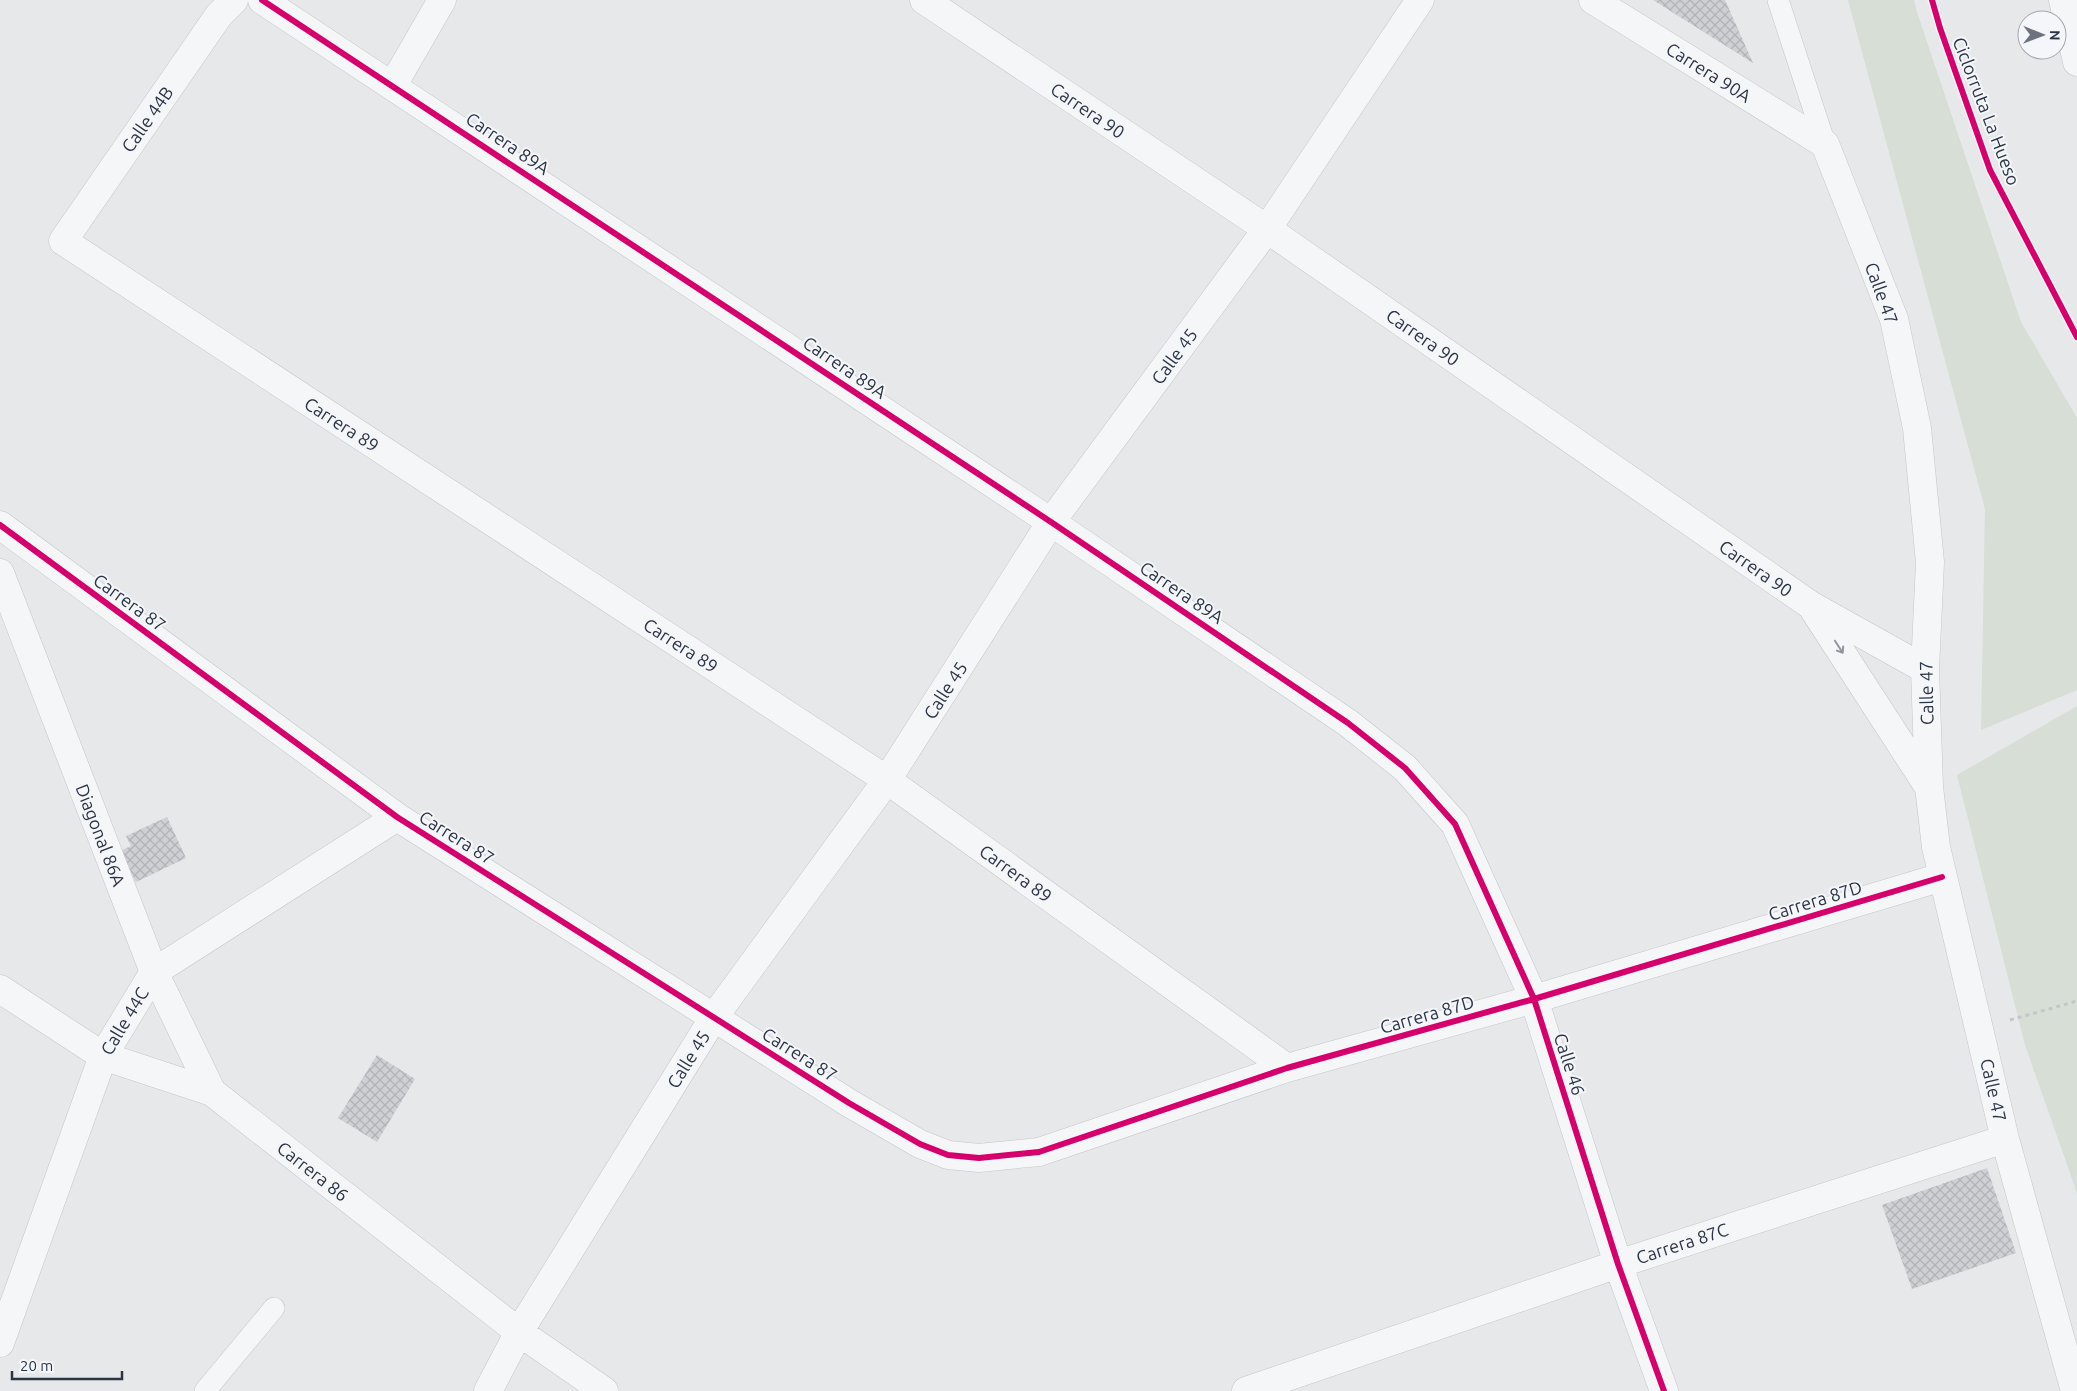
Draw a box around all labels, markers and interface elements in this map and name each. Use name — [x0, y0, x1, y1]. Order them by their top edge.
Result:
north arrow — [2017, 10, 2067, 60]
text: N — [2047, 30, 2063, 41]
street label: Ciclorruta La Hueso — [1950, 34, 2024, 188]
street label: Carrera 90A — [1663, 38, 1755, 106]
street label: Carrera 90 — [1047, 78, 1129, 142]
street label: Calle 44B — [117, 82, 177, 156]
street label: Carrera 89A — [463, 108, 554, 178]
street label: Calle 47 — [1862, 259, 1902, 327]
street label: Carrera 90 — [1383, 305, 1463, 369]
street label: Calle 45 — [1147, 324, 1201, 388]
street label: Carrera 89A — [800, 332, 891, 402]
street label: Carrera 89 — [301, 393, 383, 455]
street label: Carrera 90 — [1716, 536, 1796, 600]
street label: Carrera 89A — [1137, 557, 1228, 627]
street label: Carrera 87 — [90, 569, 170, 635]
street label: Carrera 89 — [640, 614, 722, 676]
one-way arrow — [1833, 640, 1844, 654]
street label: Calle 45 — [919, 658, 971, 722]
street label: Calle 47 — [1915, 661, 1937, 725]
street label: Diagonal 86A — [72, 781, 130, 889]
street label: Carrera 87 — [416, 806, 498, 868]
street label: Carrera 89 — [976, 840, 1056, 906]
street label: Carrera 87D — [1766, 876, 1864, 924]
street label: Calle 44C — [96, 984, 152, 1058]
street label: Carrera 87D — [1378, 991, 1476, 1037]
street label: Carrera 87 — [759, 1023, 841, 1085]
street label: Calle 45 — [663, 1027, 713, 1091]
street label: Calle 46 — [1551, 1030, 1589, 1098]
street label: Calle 47 — [1977, 1057, 2011, 1123]
street label: Carrera 86 — [274, 1137, 352, 1205]
street label: Carrera 87C — [1634, 1219, 1730, 1267]
scale bar — [12, 1348, 122, 1380]
text: 20 m — [20, 1357, 53, 1374]

